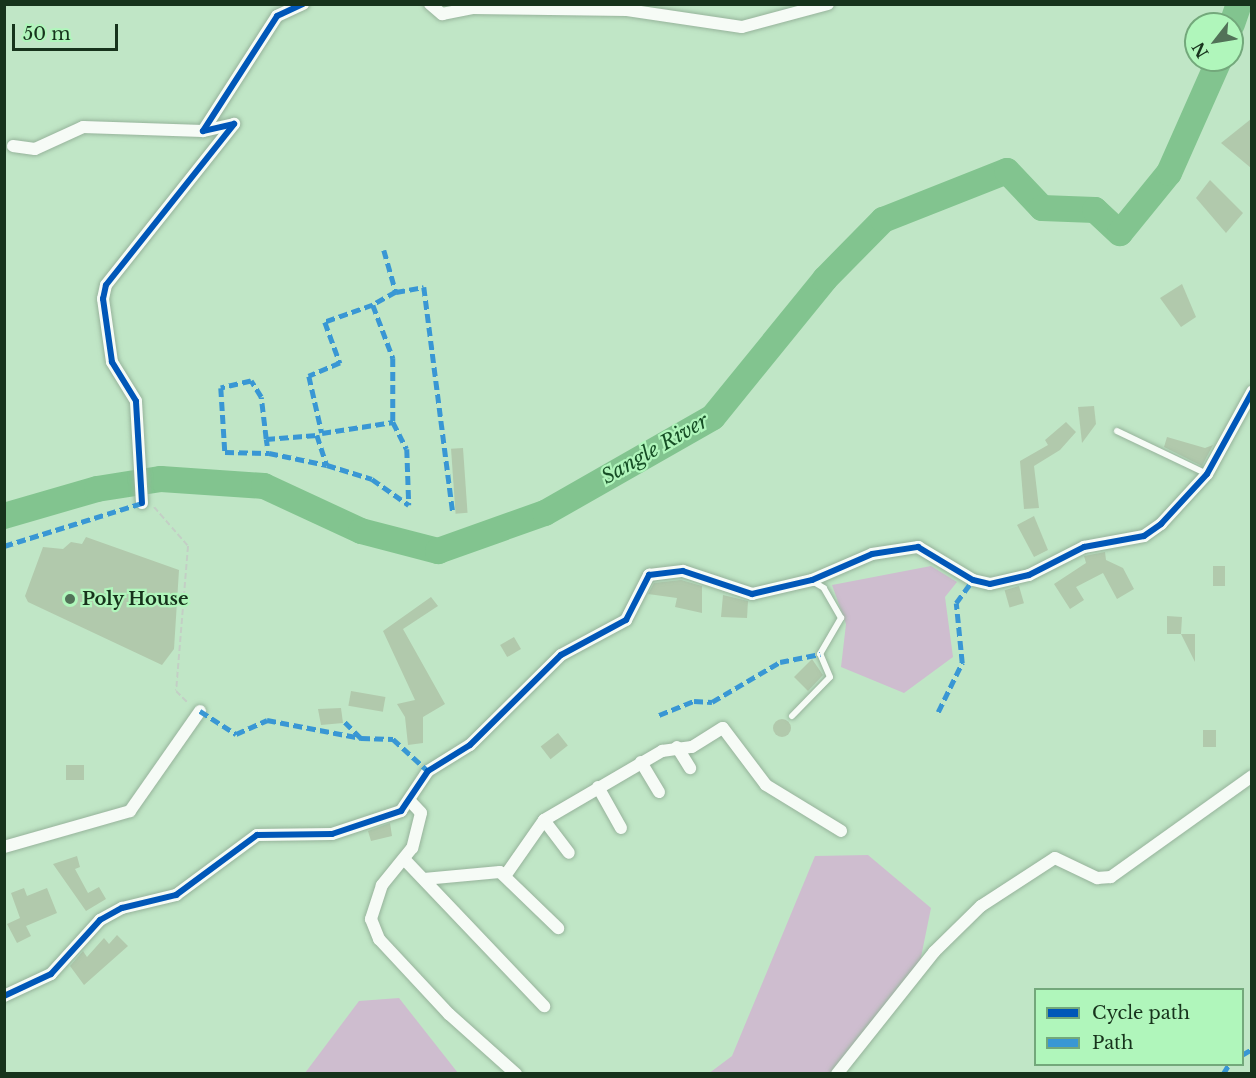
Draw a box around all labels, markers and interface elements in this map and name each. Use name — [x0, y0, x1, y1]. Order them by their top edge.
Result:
scale bar — [15, 12, 122, 50]
north arrow — [1184, 12, 1244, 72]
text: 50 m — [23, 23, 71, 45]
text: N — [1188, 39, 1213, 62]
water label: Sangle River — [597, 409, 713, 489]
place label: Poly House — [82, 588, 189, 610]
marker: Poly House — [63, 592, 77, 606]
legend — [1034, 988, 1244, 1066]
text: Cycle path — [1092, 1002, 1190, 1024]
text: Path — [1092, 1032, 1133, 1054]

